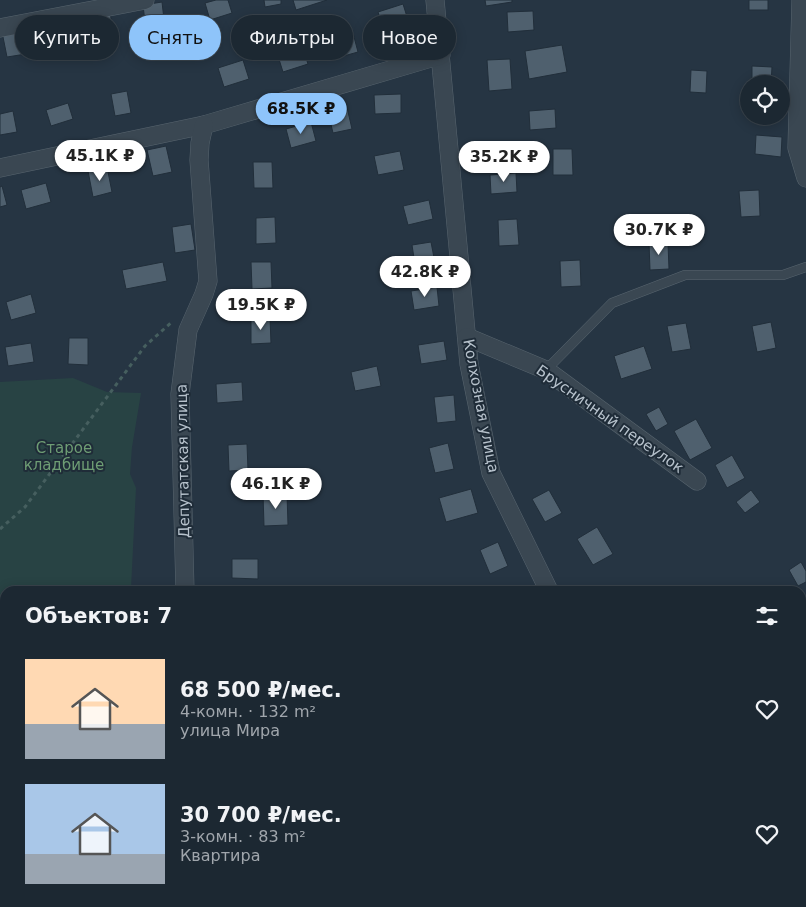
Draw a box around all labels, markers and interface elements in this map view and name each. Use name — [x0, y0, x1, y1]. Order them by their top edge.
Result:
chip: Купить — [15, 15, 119, 60]
chip: Снять — [129, 15, 221, 60]
chip: Фильтры — [231, 15, 353, 60]
chip: Новое — [363, 15, 456, 60]
map controls — [740, 75, 790, 125]
button: locate — [740, 75, 790, 125]
pin: 68.5K ₽ — [255, 92, 347, 135]
text: 68.5K ₽ — [267, 99, 335, 118]
pin: 45.1K ₽ — [54, 140, 146, 182]
pin: 35.2K ₽ — [458, 140, 550, 183]
text: 45.1K ₽ — [66, 146, 134, 165]
text: 35.2K ₽ — [470, 147, 538, 166]
pin: 30.7K ₽ — [613, 214, 705, 256]
text: 30.7K ₽ — [625, 220, 693, 239]
pin: 42.8K ₽ — [379, 256, 471, 298]
text: 42.8K ₽ — [391, 262, 459, 281]
pin: 19.5K ₽ — [215, 288, 307, 331]
text: 19.5K ₽ — [227, 295, 295, 314]
street label: Колхозная улица — [459, 338, 503, 474]
street label: Брусничный переулок — [533, 361, 687, 477]
street label: Депутатская улица — [173, 384, 193, 538]
park label: Старое кладбище — [24, 439, 104, 474]
pin: 46.1K ₽ — [230, 468, 322, 510]
text: 46.1K ₽ — [242, 474, 310, 493]
icon: filters — [753, 602, 781, 630]
text: Объектов: 7 — [25, 604, 172, 628]
text: 68 500 ₽/мес. — [180, 678, 342, 702]
icon: home — [65, 679, 125, 739]
icon: heart — [753, 695, 781, 723]
text: 4-комн. · 132 m² — [180, 702, 316, 721]
text: улица Мира — [180, 721, 280, 740]
text: 30 700 ₽/мес. — [180, 803, 342, 827]
icon: home — [65, 804, 125, 864]
icon: heart — [753, 820, 781, 848]
text: 3-комн. · 83 m² — [180, 827, 306, 846]
text: Квартира — [180, 846, 260, 865]

